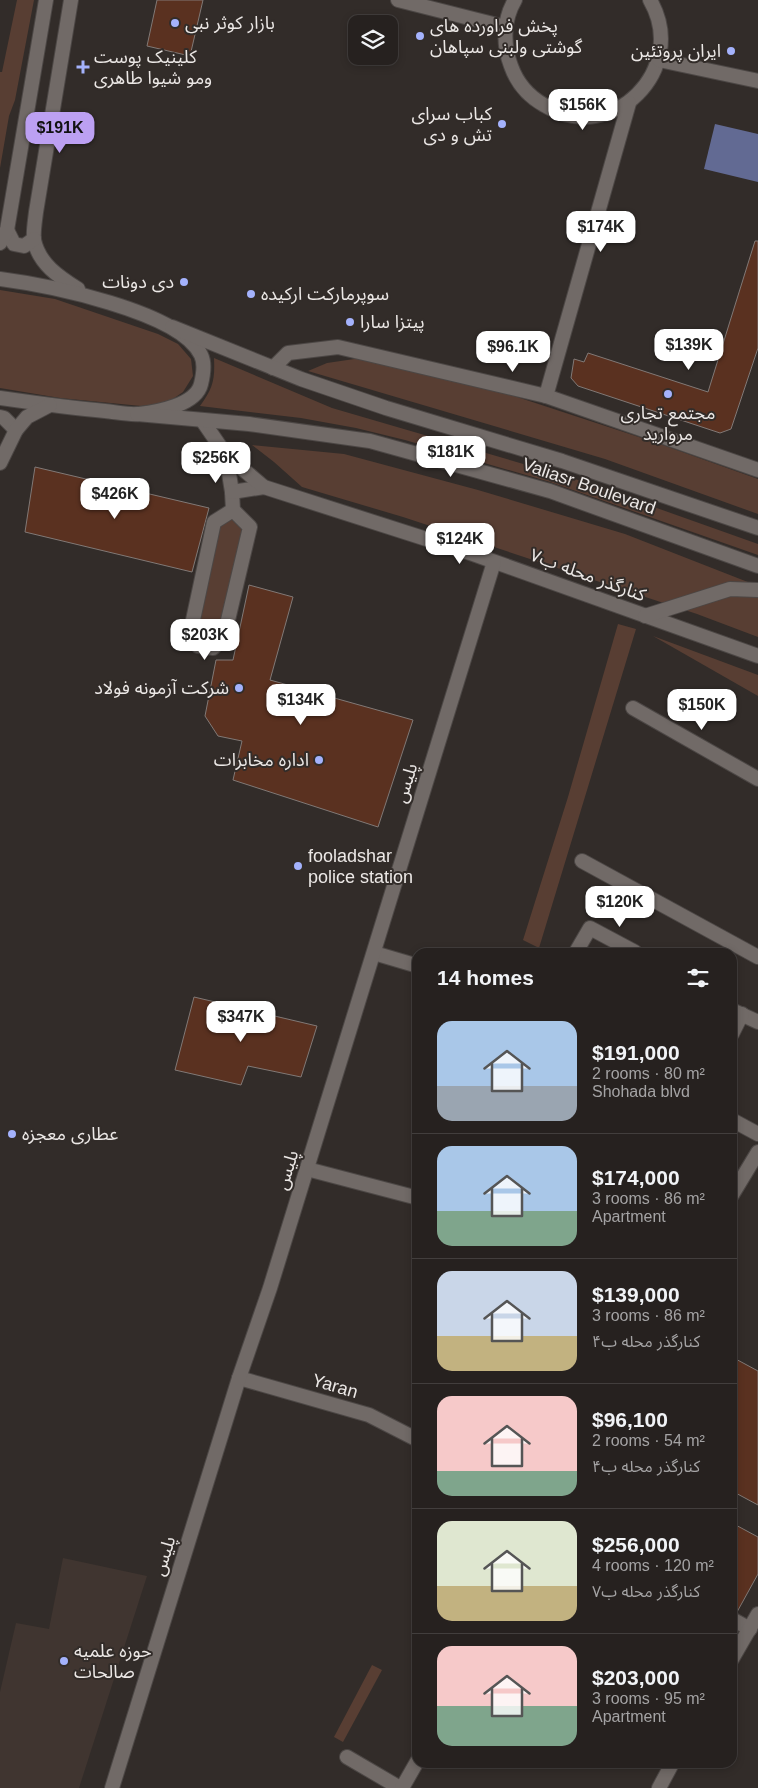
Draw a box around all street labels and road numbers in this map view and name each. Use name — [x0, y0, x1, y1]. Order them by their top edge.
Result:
street label: Valiasr Boulevard — [520, 454, 658, 518]
street label: کنارگذر محله ب۷ — [527, 545, 649, 606]
street label: پلیس — [391, 761, 423, 806]
street label: پلیس — [272, 1148, 304, 1193]
street label: Yaran — [310, 1370, 360, 1402]
street label: پلیس — [149, 1534, 181, 1579]

